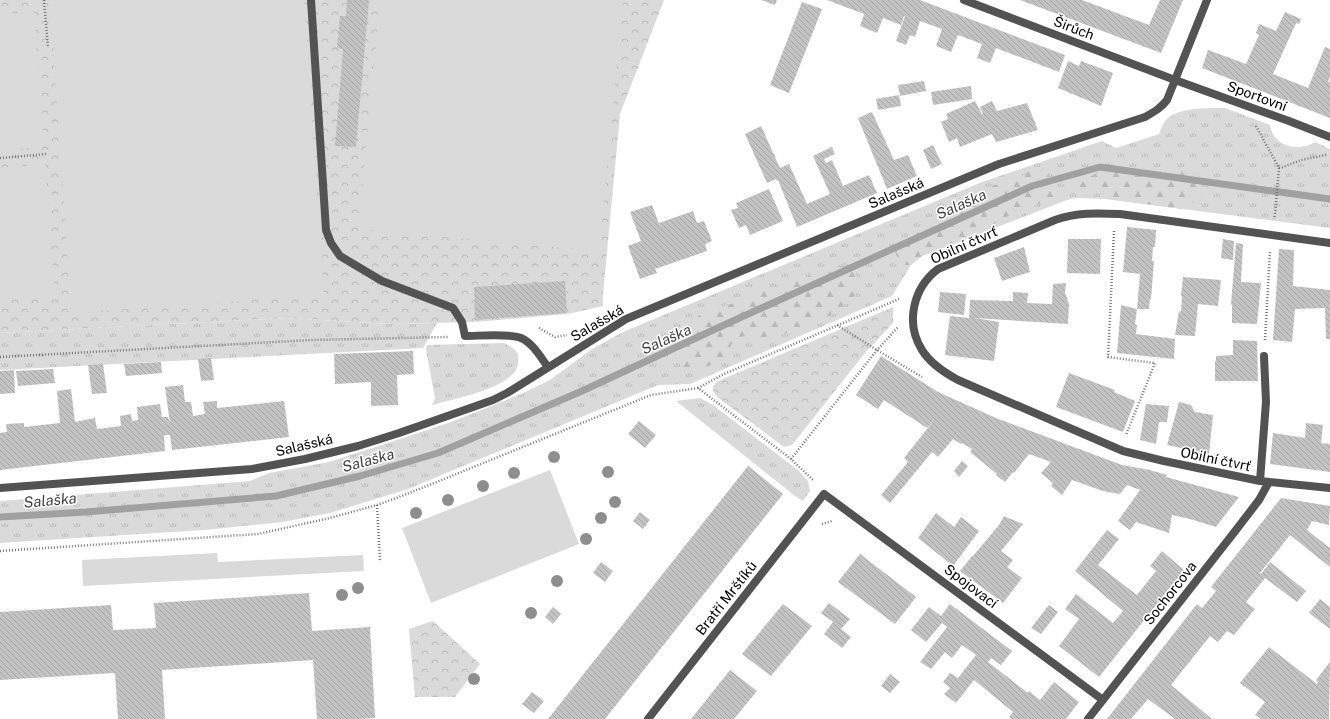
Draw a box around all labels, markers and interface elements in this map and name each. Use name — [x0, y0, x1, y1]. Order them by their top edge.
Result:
street label: Širůch — [1051, 12, 1097, 43]
street label: Sportovní — [1225, 78, 1290, 114]
street label: Salašská — [866, 174, 926, 212]
water label: Salaška — [933, 185, 989, 223]
street label: Obilní čtvrť — [928, 223, 1000, 267]
street label: Salašská — [568, 301, 626, 345]
water label: Salaška — [638, 320, 694, 358]
street label: Salašská — [274, 431, 334, 459]
street label: Obilní čtvrť — [1179, 444, 1253, 474]
water label: Salaška — [340, 445, 396, 475]
water label: Salaška — [23, 489, 77, 511]
street label: Bratří Mrštíků — [692, 558, 760, 638]
street label: Sochorcova — [1140, 558, 1200, 628]
street label: Spojovací — [941, 561, 1001, 612]

